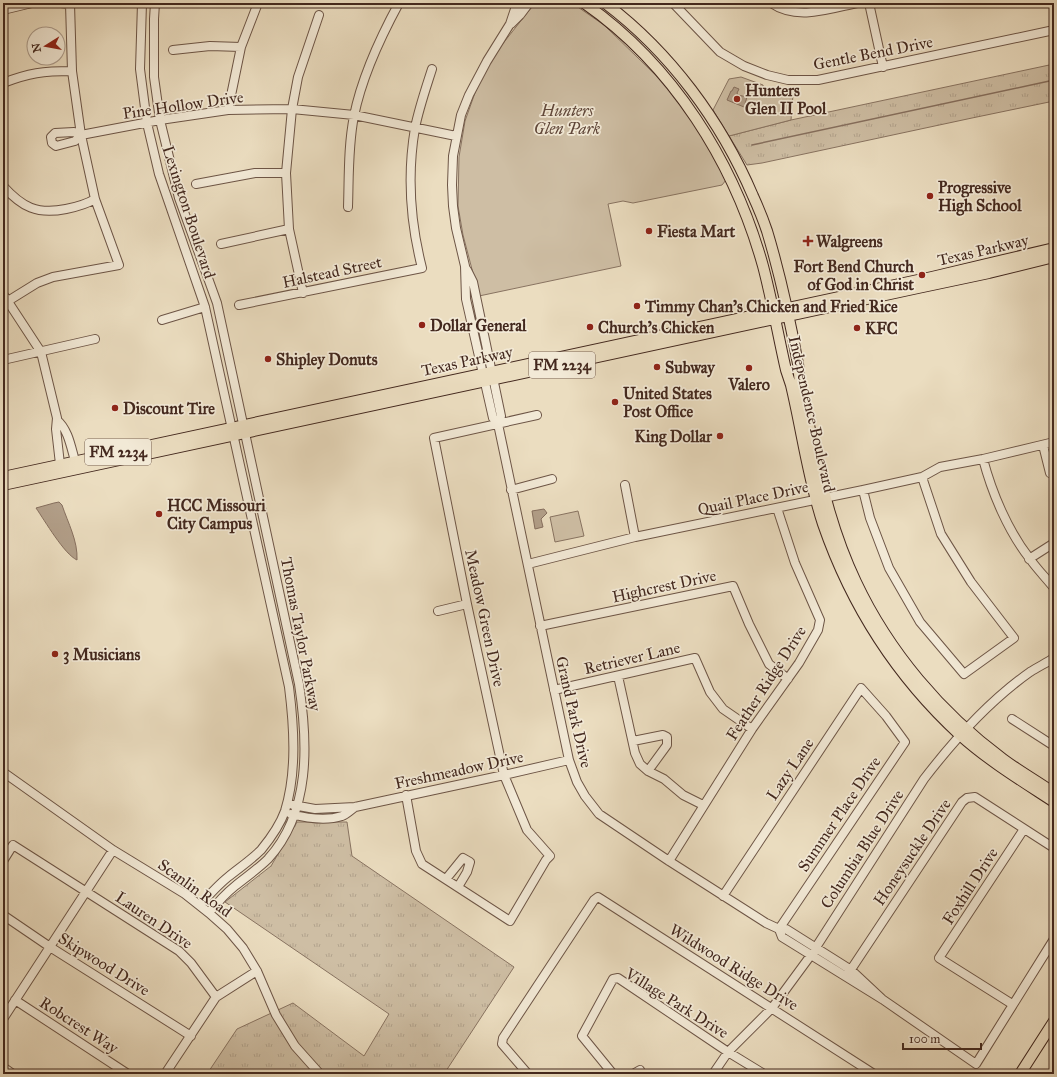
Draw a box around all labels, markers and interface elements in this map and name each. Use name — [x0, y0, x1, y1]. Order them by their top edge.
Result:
north arrow — [26, 26, 66, 66]
street label: Gentle Bend Drive — [812, 32, 935, 74]
text: N — [29, 41, 44, 54]
place label: Hunters Glen II Pool — [745, 81, 827, 118]
street label: Pine Hollow Drive — [121, 87, 245, 123]
marker: Hunters Glen II Pool — [732, 94, 742, 104]
park label: Hunters Glen Park — [534, 101, 600, 138]
street label: Lexington Boulevard — [158, 143, 219, 281]
place label: Progressive High School — [938, 178, 1022, 216]
marker: Progressive High School — [925, 191, 935, 201]
place label: Fiesta Mart — [657, 222, 735, 241]
marker: Fiesta Mart — [644, 226, 654, 236]
street label: Texas Parkway — [936, 230, 1031, 270]
place label: Walgreens — [816, 232, 883, 252]
marker: Walgreens — [803, 236, 813, 246]
street label: Halstead Street — [281, 252, 384, 292]
place label: Fort Bend Church of God in Christ — [793, 257, 914, 294]
marker: Fort Bend Church of God in Christ — [917, 270, 927, 280]
place label: Timmy Chan's Chicken and Fried Rice — [644, 297, 898, 317]
marker: Timmy Chan's Chicken and Fried Rice — [632, 301, 642, 311]
place label: Dollar General — [430, 316, 527, 335]
place label: Church's Chicken — [598, 318, 715, 337]
place label: KFC — [865, 319, 898, 338]
marker: Dollar General — [417, 320, 427, 330]
marker: Church's Chicken — [585, 322, 595, 332]
marker: KFC — [852, 323, 862, 333]
street label: Independence Boulevard — [785, 334, 839, 494]
street label: Texas Parkway — [420, 342, 515, 380]
place label: Shipley Donuts — [276, 350, 378, 370]
road number: FM 2234 — [529, 352, 595, 378]
marker: Shipley Donuts — [263, 354, 273, 364]
place label: Subway — [665, 358, 716, 378]
marker: Subway — [652, 362, 662, 372]
marker: Valero — [744, 363, 754, 373]
place label: Valero — [727, 375, 770, 394]
place label: United States Post Office — [623, 384, 712, 421]
marker: United States Post Office — [610, 397, 620, 407]
place label: Discount Tire — [123, 399, 215, 418]
marker: Discount Tire — [110, 403, 120, 413]
place label: King Dollar — [635, 427, 713, 447]
marker: King Dollar — [715, 431, 725, 441]
road number: FM 2234 — [85, 439, 151, 465]
street label: Quail Place Drive — [696, 477, 811, 519]
place label: HCC Missouri City Campus — [167, 496, 266, 534]
marker: HCC Missouri City Campus — [154, 509, 164, 519]
street label: Meadow Green Drive — [461, 548, 509, 689]
street label: Thomas Taylor Parkway — [277, 555, 325, 713]
street label: Highcrest Drive — [610, 566, 718, 607]
street label: Feather Ridge Drive — [722, 622, 811, 744]
street label: Retriever Lane — [582, 638, 682, 678]
place label: 3 Musicians — [63, 645, 140, 665]
marker: 3 Musicians — [50, 649, 60, 659]
street label: Grand Park Drive — [552, 654, 596, 770]
street label: Lazy Lane — [762, 734, 818, 804]
street label: Freshmeadow Drive — [393, 747, 525, 793]
street label: Summer Place Drive — [793, 753, 885, 875]
street label: Columbia Blue Drive — [816, 786, 908, 912]
street label: Honeysuckle Drive — [869, 795, 955, 909]
street label: Foxhill Drive — [938, 844, 1002, 928]
street label: Scanlin Road — [155, 855, 235, 921]
street label: Lauren Drive — [112, 887, 196, 953]
street label: Wildwood Ridge Drive — [666, 920, 802, 1015]
street label: Skipwood Drive — [55, 928, 154, 1000]
street label: Village Park Drive — [621, 963, 732, 1043]
street label: Robcrest Way — [36, 993, 122, 1058]
scale bar — [903, 1025, 981, 1051]
text: 100 m — [909, 1032, 940, 1046]

